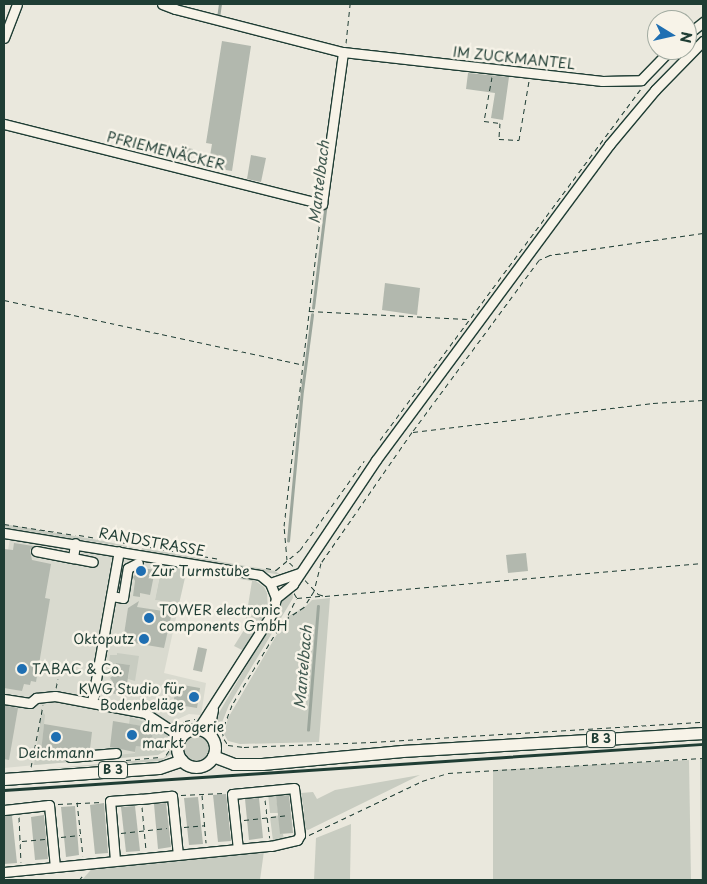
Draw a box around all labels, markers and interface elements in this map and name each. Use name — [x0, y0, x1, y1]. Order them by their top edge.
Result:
north arrow — [647, 10, 697, 60]
text: N — [675, 30, 698, 44]
street label: IM ZUCKMANTEL — [452, 43, 576, 73]
street label: PFRIEMENÄCKER — [105, 128, 227, 174]
water label: Mantelbach — [304, 139, 332, 225]
street label: RANDSTRASSE — [98, 524, 206, 560]
place label: Zur Turmstube — [151, 563, 250, 579]
marker: Zur Turmstube — [135, 565, 147, 577]
place label: TOWER electronic components GmbH — [159, 602, 287, 634]
marker: TOWER electronic components GmbH — [143, 612, 155, 624]
water label: Mantelbach — [289, 624, 315, 710]
place label: Oktoputz — [73, 631, 134, 647]
marker: Oktoputz — [138, 633, 150, 645]
place label: TABAC & Co. — [32, 661, 123, 677]
marker: TABAC & Co. — [16, 663, 28, 675]
place label: KWG Studio für Bodenbeläge — [77, 681, 184, 714]
marker: KWG Studio für Bodenbeläge — [188, 691, 200, 703]
place label: dm-drogerie markt — [142, 719, 224, 752]
marker: dm-drogerie markt — [126, 729, 138, 741]
road number: B 3 — [586, 730, 616, 749]
marker: Deichmann — [50, 731, 62, 743]
place label: Deichmann — [18, 745, 94, 761]
road number: B 3 — [98, 760, 128, 780]

